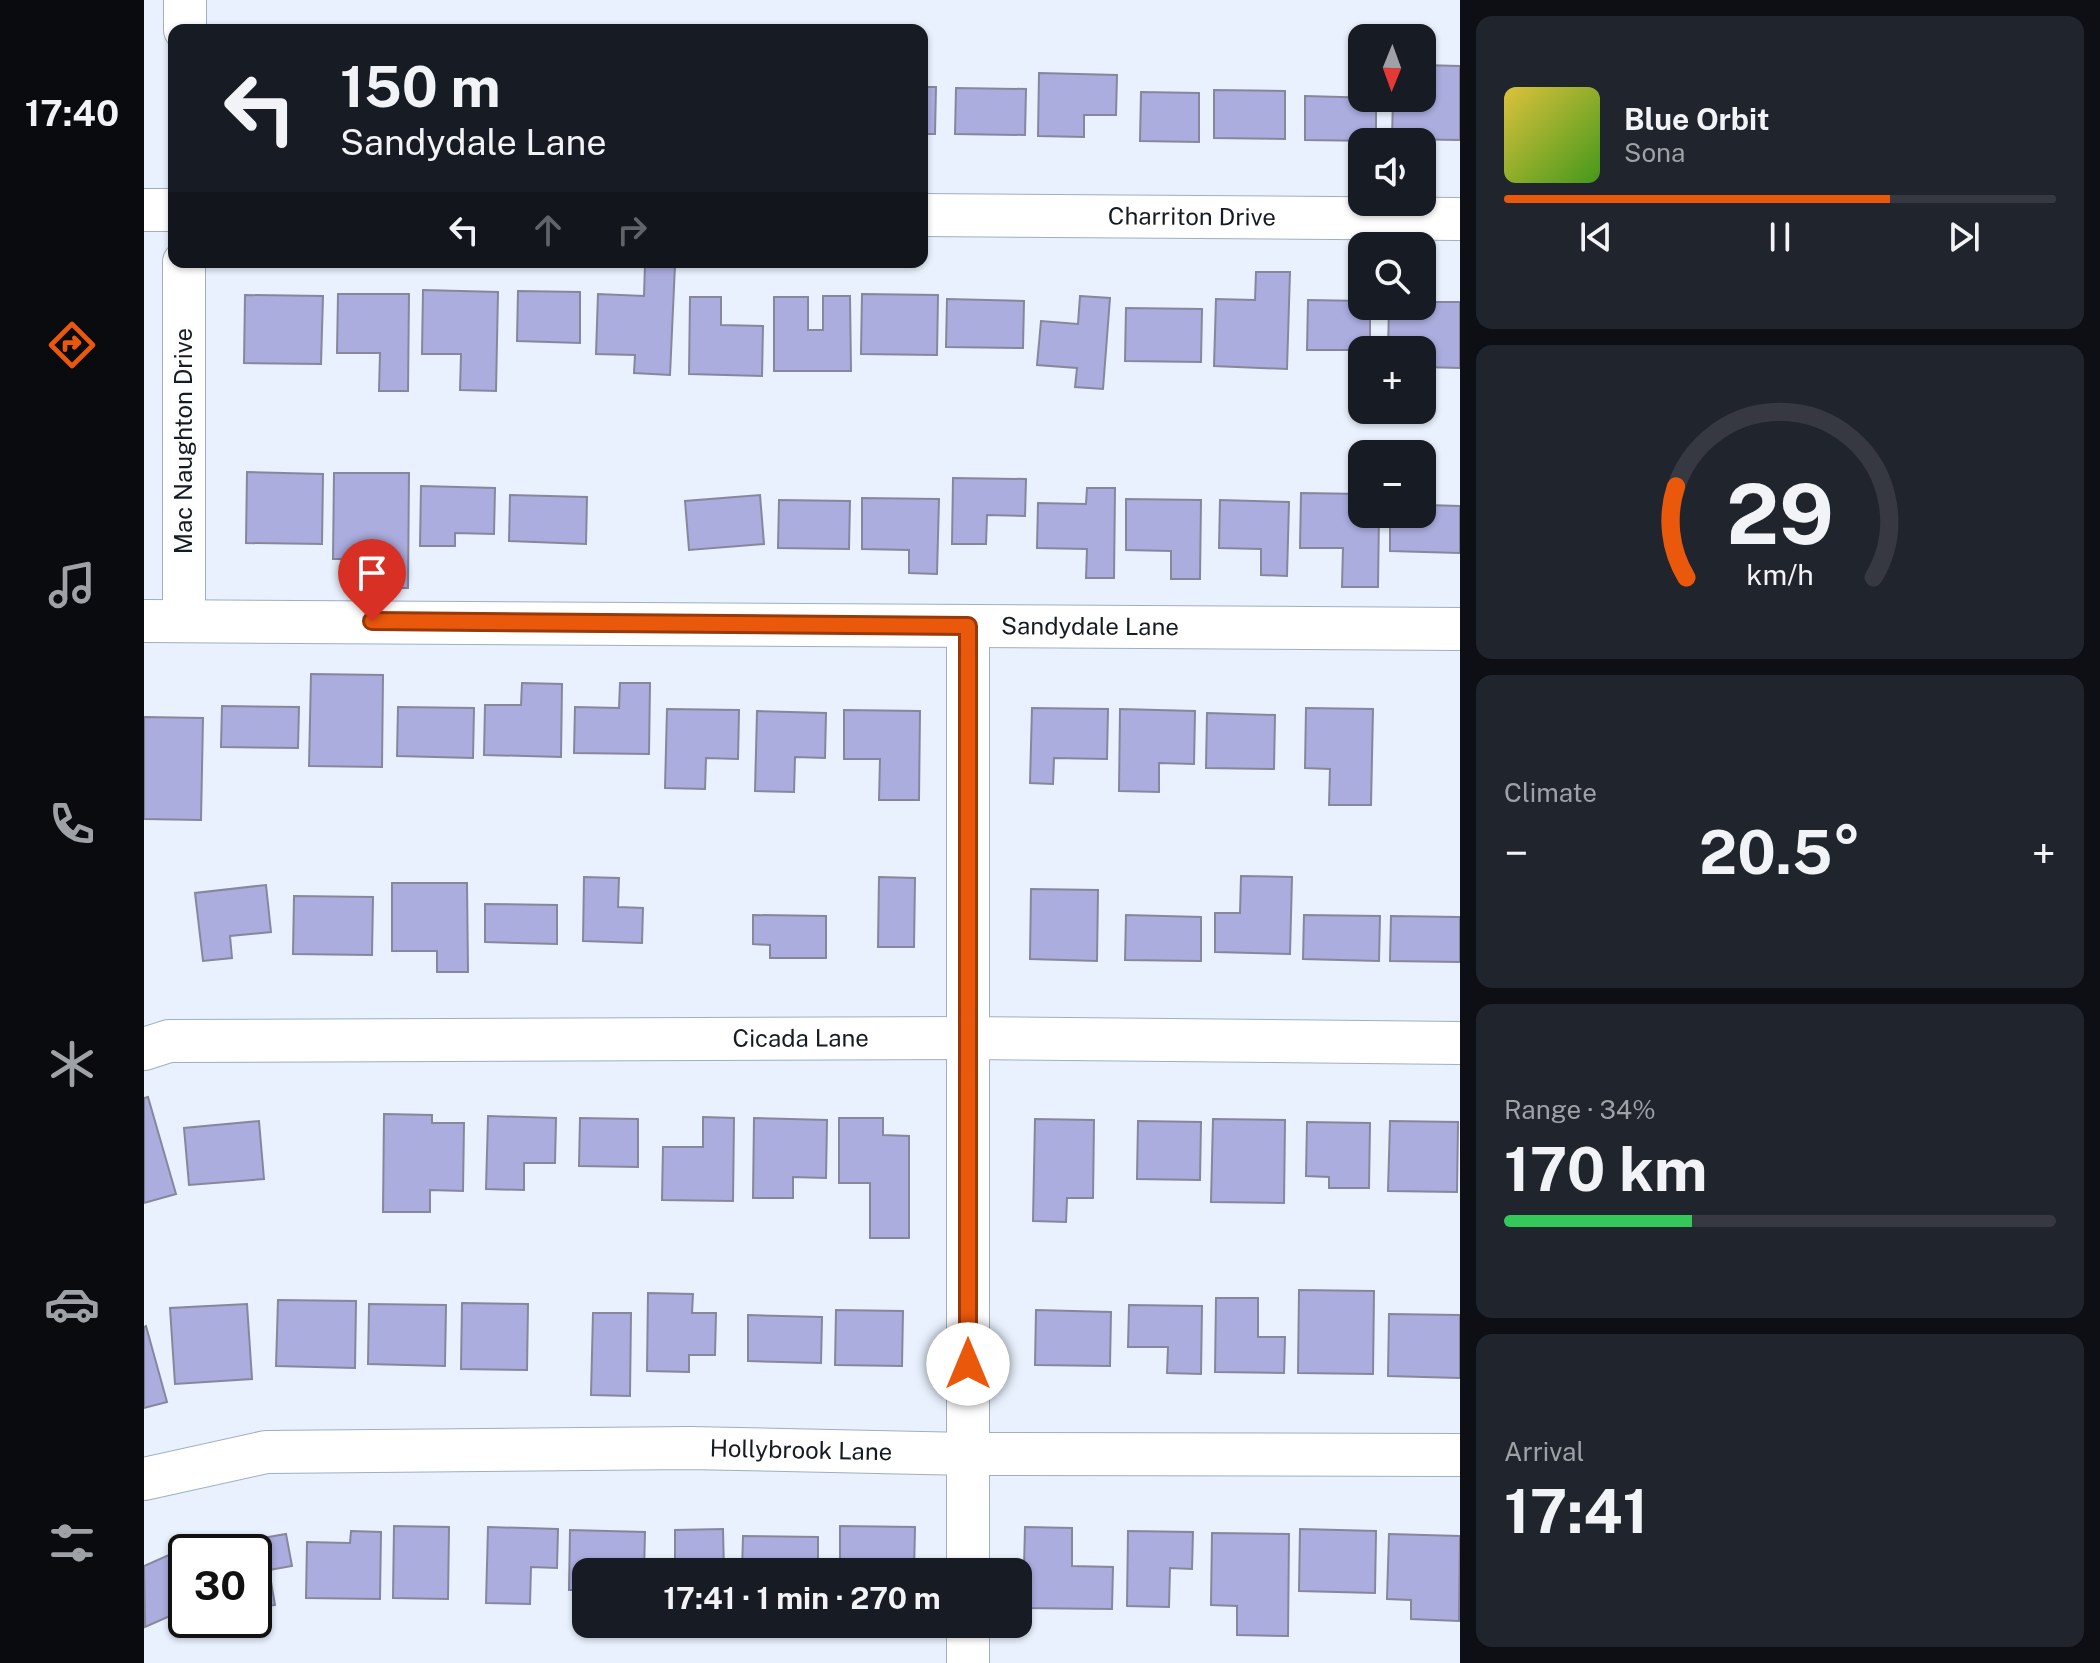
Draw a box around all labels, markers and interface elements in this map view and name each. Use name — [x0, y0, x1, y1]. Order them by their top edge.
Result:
north arrow — [1348, 24, 1436, 112]
map controls — [1348, 24, 1436, 528]
text: 150 m — [340, 54, 501, 120]
icon: left — [208, 56, 312, 160]
text: 17:40 — [25, 92, 119, 134]
text: Blue Orbit — [1624, 101, 1770, 137]
text: Sandydale Lane — [340, 121, 607, 163]
button: sound — [1348, 128, 1436, 216]
text: Sona — [1624, 137, 1685, 168]
street label: Charriton Drive — [1108, 201, 1276, 231]
icon: left — [442, 208, 486, 252]
icon: ahead — [526, 208, 570, 252]
icon: right — [610, 208, 654, 252]
icon: previous — [1574, 215, 1618, 259]
icon: pause — [1758, 215, 1802, 259]
icon: next — [1942, 215, 1986, 259]
button: search — [1348, 232, 1436, 320]
icon: directions — [44, 317, 100, 373]
street label: Mac Naughton Drive — [169, 328, 197, 554]
button: + — [1348, 336, 1436, 424]
button: − — [1348, 440, 1436, 528]
text: 29 — [1726, 465, 1834, 563]
pin — [338, 539, 406, 621]
icon: arrive — [350, 551, 394, 595]
icon: music — [44, 557, 100, 613]
text: km/h — [1746, 558, 1814, 591]
street label: Sandydale Lane — [1001, 611, 1179, 640]
text: Climate — [1504, 777, 1597, 808]
icon: phone — [44, 796, 100, 852]
text: 20.5° — [1699, 817, 1861, 888]
text: − — [1504, 827, 1528, 879]
text: + — [2032, 827, 2056, 879]
street label: Cicada Lane — [733, 1023, 869, 1052]
icon: climate — [44, 1036, 100, 1092]
text: Range · 34% — [1504, 1094, 1656, 1125]
text: 170 km — [1504, 1134, 1707, 1205]
icon: car — [44, 1276, 100, 1332]
position arrow — [926, 1322, 1010, 1406]
street label: Hollybrook Lane — [709, 1433, 893, 1465]
text: Arrival — [1504, 1436, 1584, 1467]
text: 17:41 — [1504, 1476, 1648, 1547]
icon: filters — [44, 1515, 100, 1571]
speed limit sign: 30 — [168, 1534, 272, 1638]
text: 17:41 · 1 min · 270 m — [663, 1580, 941, 1616]

